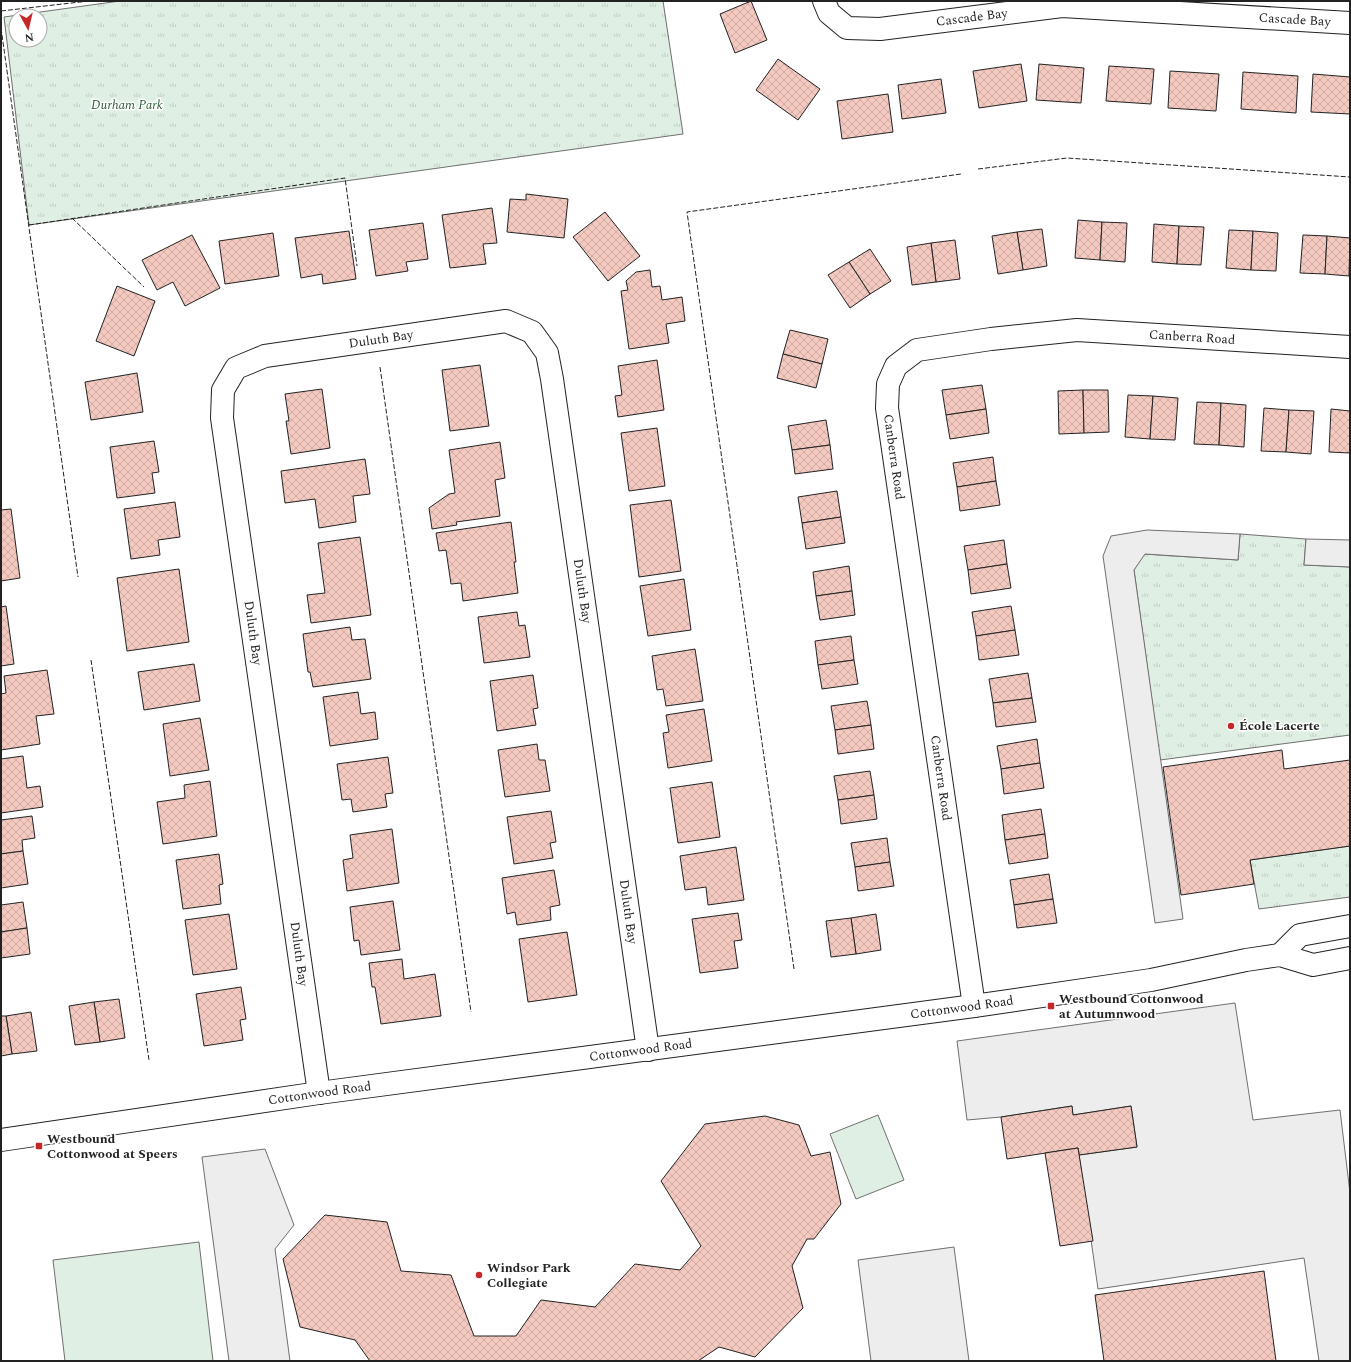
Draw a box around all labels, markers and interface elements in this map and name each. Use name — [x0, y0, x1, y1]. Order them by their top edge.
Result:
street label: Cascade Bay — [935, 3, 1010, 32]
north arrow — [8, 8, 48, 48]
street label: Cascade Bay — [1258, 8, 1332, 32]
text: N — [24, 28, 35, 46]
park label: Durham Park — [91, 95, 163, 115]
street label: Duluth Bay — [347, 324, 415, 354]
street label: Canberra Road — [1148, 325, 1236, 350]
street label: Canberra Road — [878, 413, 910, 501]
street label: Duluth Bay — [568, 557, 597, 625]
street label: Duluth Bay — [239, 599, 268, 667]
place label: École Lacerte — [1239, 716, 1320, 736]
marker: École Lacerte — [1226, 721, 1236, 731]
street label: Canberra Road — [925, 734, 957, 822]
street label: Duluth Bay — [614, 878, 643, 946]
street label: Duluth Bay — [285, 920, 314, 988]
place label: Westbound Cottonwood at Autumnwood — [1059, 989, 1204, 1024]
street label: Cottonwood Road — [909, 990, 1015, 1024]
marker: Westbound Cottonwood at Autumnwood — [1046, 1001, 1056, 1011]
street label: Cottonwood Road — [588, 1034, 694, 1067]
street label: Cottonwood Road — [267, 1076, 372, 1110]
place label: Westbound Cottonwood at Speers — [47, 1129, 178, 1164]
marker: Westbound Cottonwood at Speers — [34, 1141, 44, 1151]
place label: Windsor Park Collegiate — [487, 1258, 571, 1293]
marker: Windsor Park Collegiate — [474, 1270, 484, 1280]

